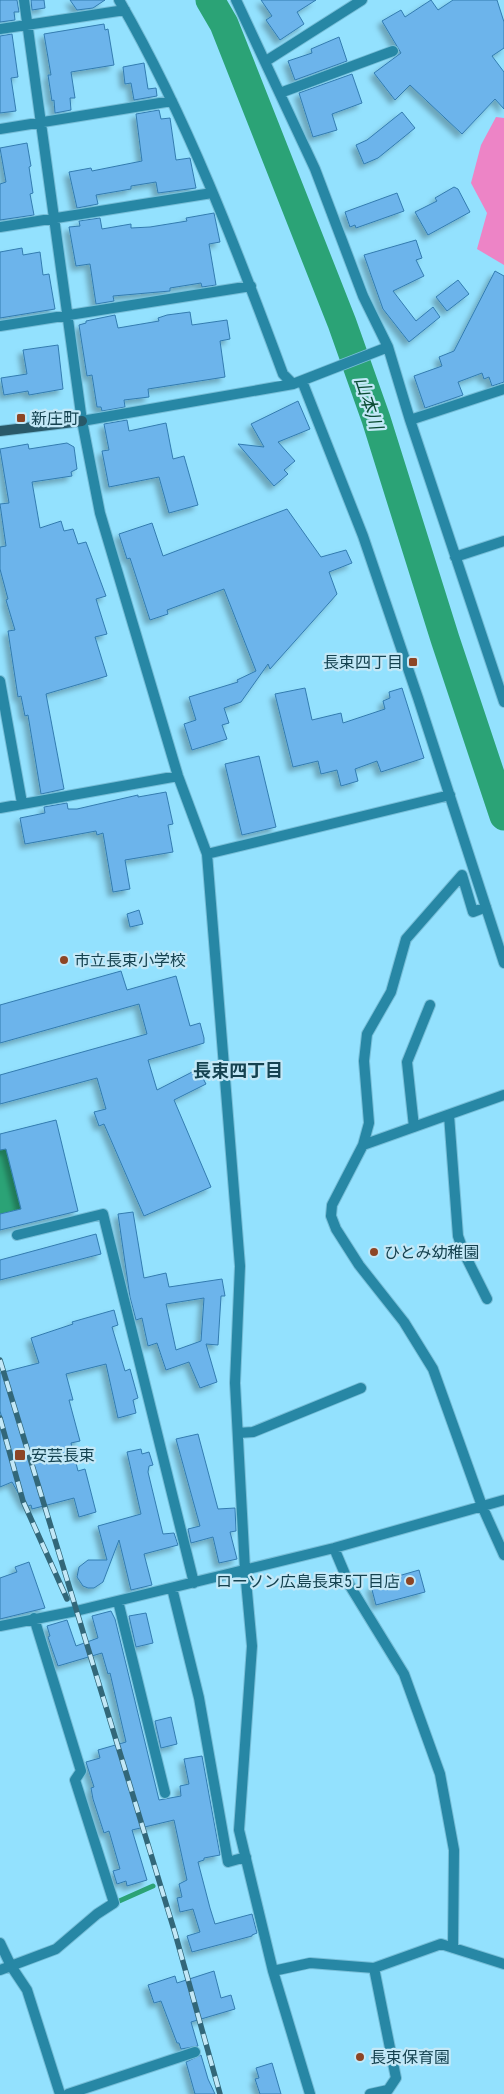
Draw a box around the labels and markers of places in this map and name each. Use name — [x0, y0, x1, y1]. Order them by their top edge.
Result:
place label: 新庄町 — [31, 409, 79, 428]
marker: 新庄町 — [15, 412, 27, 424]
place label: 長束四丁目 — [323, 653, 403, 672]
marker: 長束四丁目 — [407, 656, 419, 668]
place label: 市立長束小学校 — [74, 951, 186, 970]
marker: 市立長束小学校 — [58, 954, 70, 966]
place label: ひとみ幼稚園 — [384, 1243, 480, 1262]
marker: ひとみ幼稚園 — [368, 1246, 380, 1258]
place label: 安芸長束 — [31, 1446, 95, 1465]
marker: 安芸長束 — [13, 1448, 27, 1462]
place label: ローソン広島長束5丁目店 — [216, 1572, 400, 1591]
marker: ローソン広島長束5丁目店 — [404, 1575, 416, 1587]
place label: 長束保育園 — [370, 2048, 450, 2067]
marker: 長束保育園 — [354, 2051, 366, 2063]

